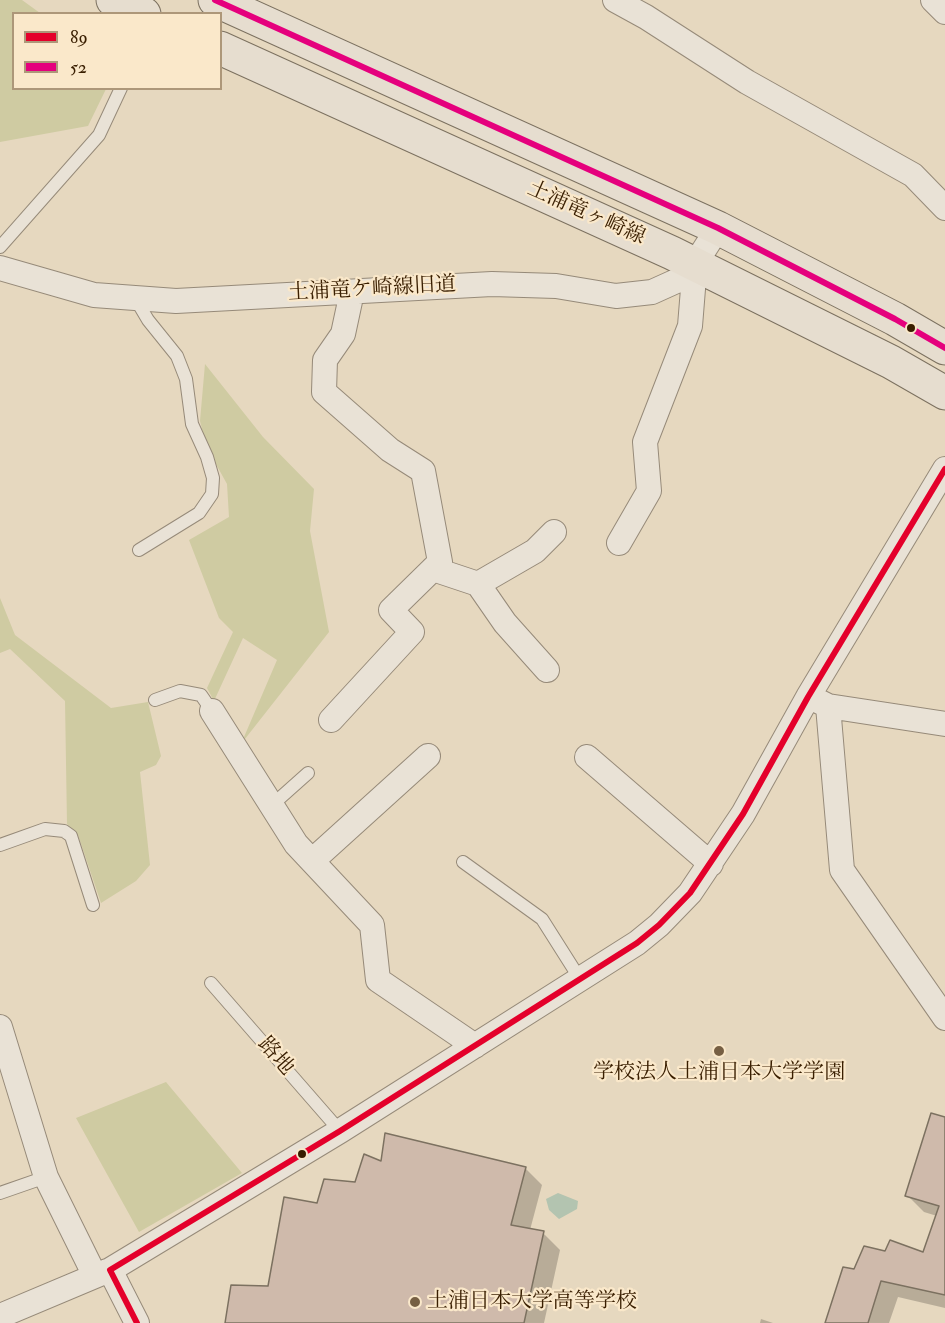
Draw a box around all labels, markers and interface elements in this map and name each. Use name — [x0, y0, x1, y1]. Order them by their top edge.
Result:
legend — [12, 12, 222, 90]
text: 89 — [70, 26, 88, 49]
text: 52 — [70, 56, 87, 79]
street label: 土浦竜ヶ崎線 — [523, 177, 649, 251]
street label: 土浦竜ケ崎線旧道 — [287, 273, 457, 307]
unlabelled marker — [905, 322, 917, 334]
street label: 路地 — [252, 1033, 298, 1081]
marker: 学校法人土浦日本大学学園 — [712, 1044, 726, 1058]
place label: 学校法人土浦日本大学学園 — [593, 1060, 845, 1086]
unlabelled marker — [296, 1148, 308, 1160]
place label: 土浦日本大学高等学校 — [427, 1289, 637, 1315]
marker: 土浦日本大学高等学校 — [408, 1295, 422, 1309]

